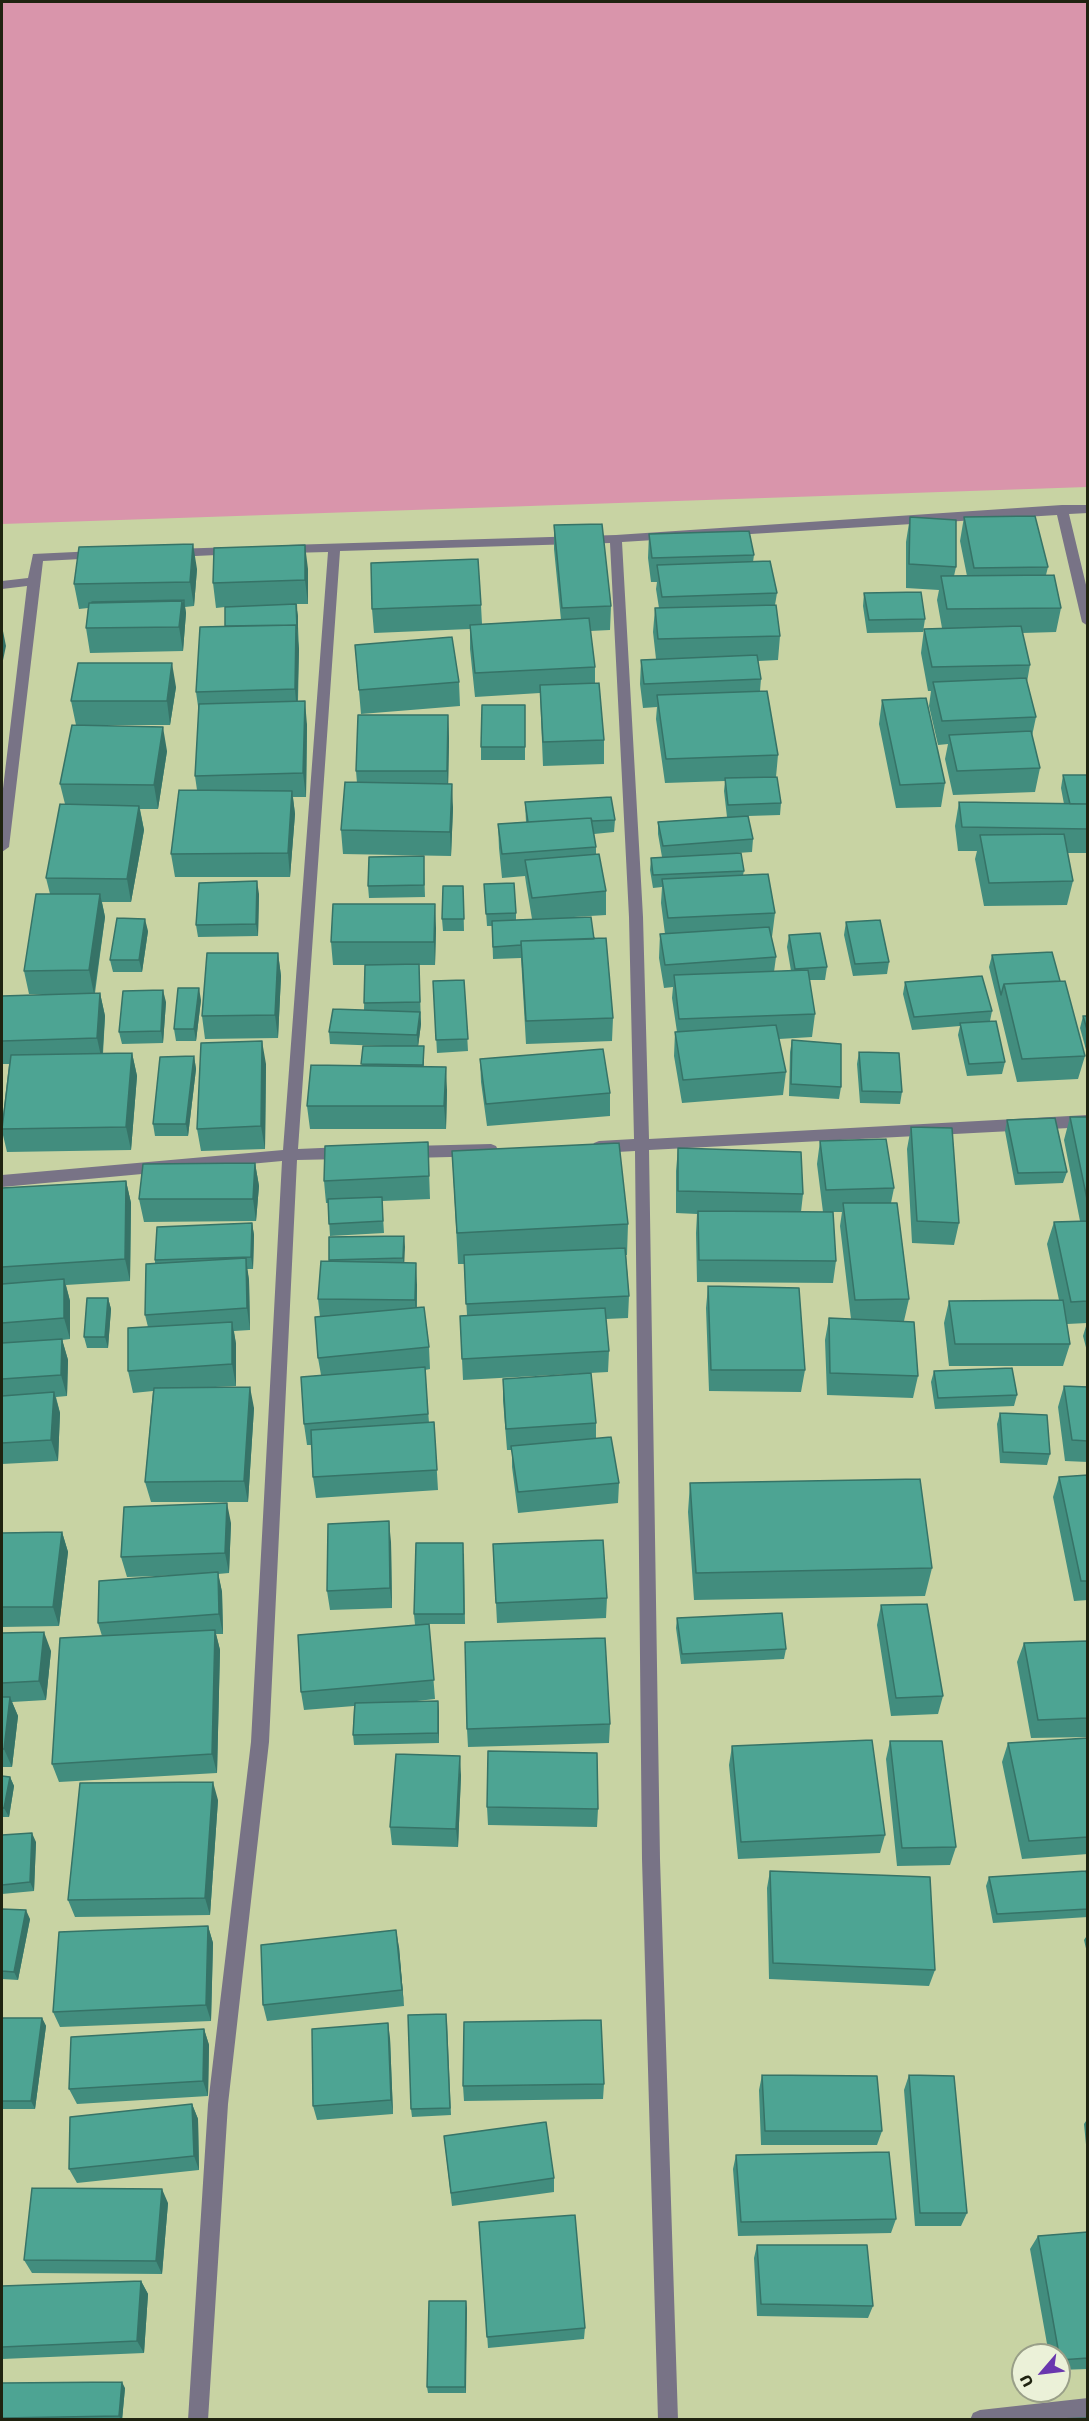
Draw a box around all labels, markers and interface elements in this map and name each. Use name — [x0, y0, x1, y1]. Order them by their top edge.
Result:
north arrow — [1011, 2343, 1071, 2403]
text: U — [1015, 2371, 1037, 2390]

